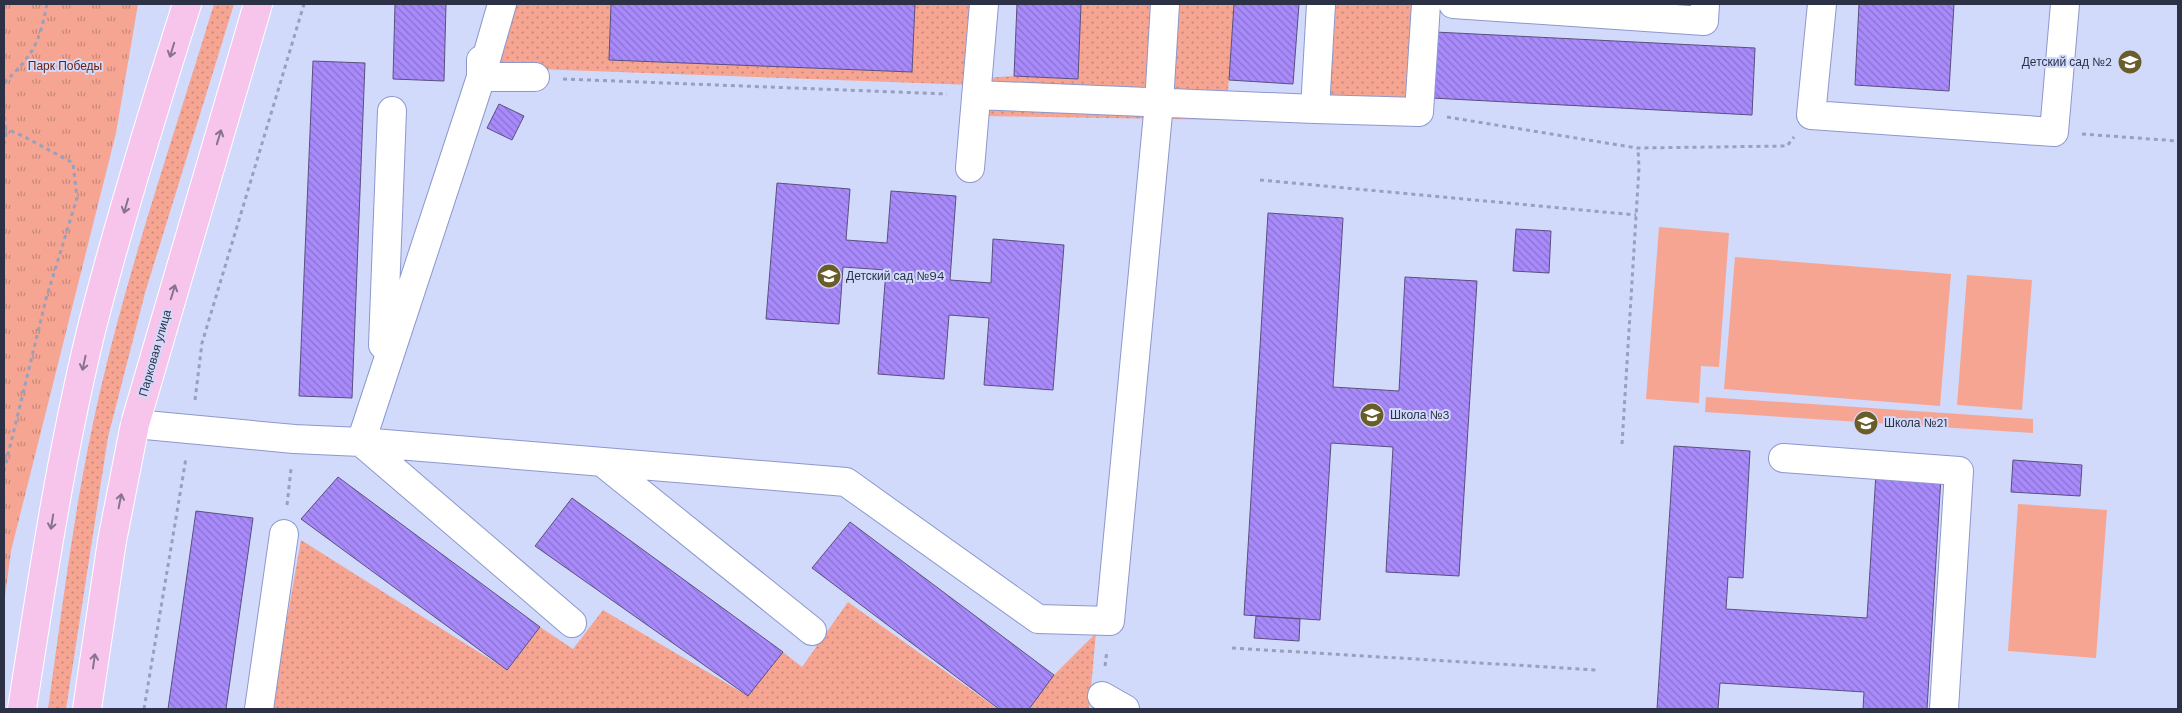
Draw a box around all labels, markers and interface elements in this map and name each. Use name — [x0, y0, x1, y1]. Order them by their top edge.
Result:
one-way arrow — [167, 42, 177, 58]
school or university icon: Детский сад №2 — [2117, 49, 2143, 75]
place label: Детский сад №2 — [2022, 54, 2112, 70]
park label: Парк Победы — [28, 58, 102, 74]
one-way arrow — [214, 129, 224, 145]
one-way arrow — [121, 198, 130, 214]
school or university icon: Детский сад №94 — [816, 263, 842, 289]
place label: Детский сад №94 — [846, 268, 944, 284]
one-way arrow — [168, 285, 178, 301]
street label: Парковая улица — [135, 307, 175, 398]
one-way arrow — [79, 355, 88, 371]
school or university icon: Школа №3 — [1359, 402, 1385, 428]
place label: Школа №3 — [1390, 407, 1450, 423]
school or university icon: Школа №21 — [1853, 410, 1879, 436]
place label: Школа №21 — [1884, 415, 1947, 431]
one-way arrow — [115, 493, 125, 509]
one-way arrow — [46, 514, 56, 530]
one-way arrow — [89, 653, 99, 669]

